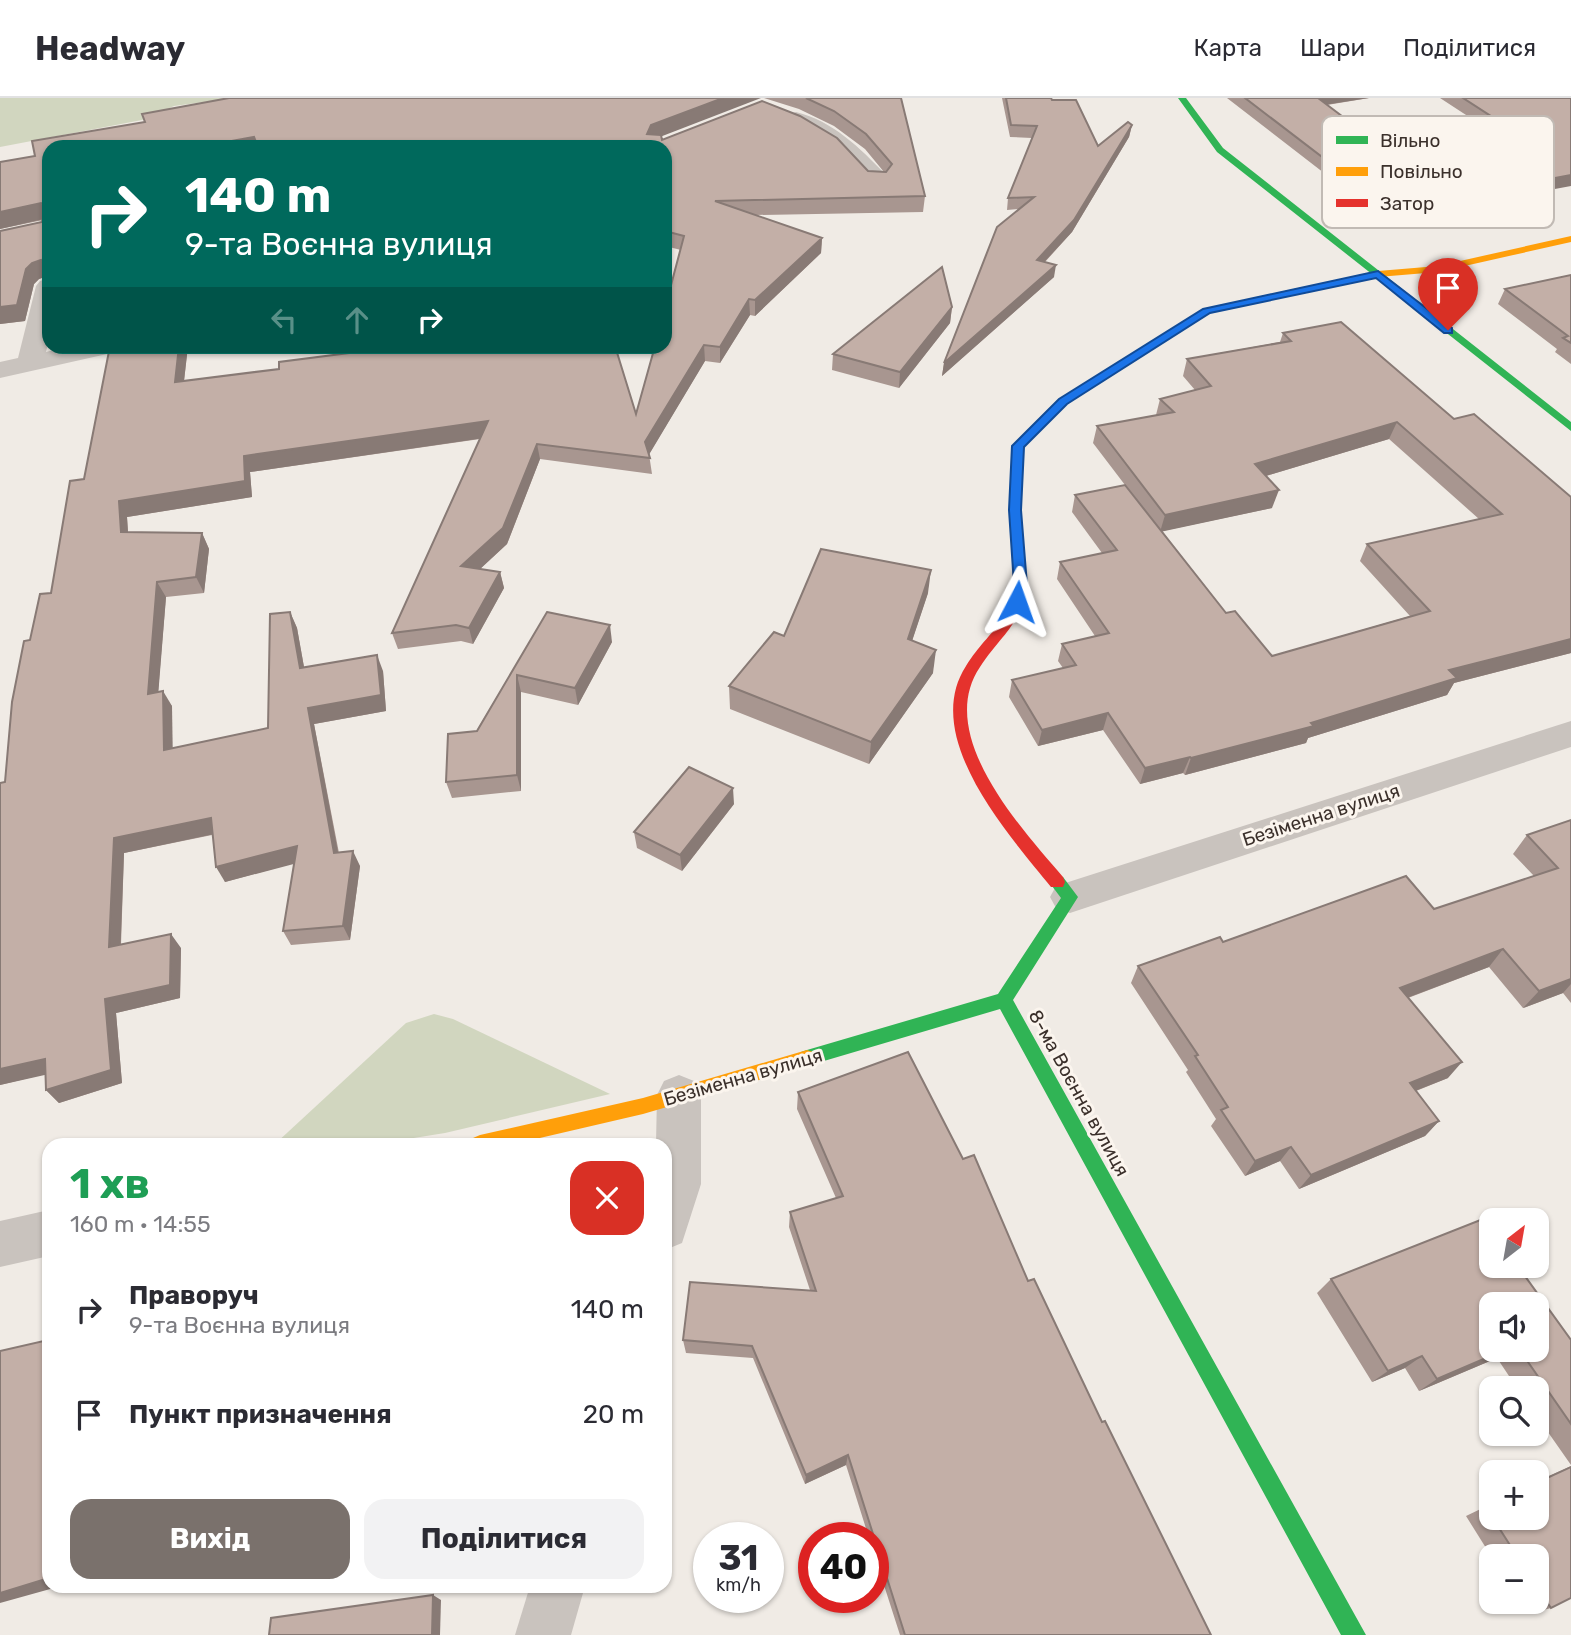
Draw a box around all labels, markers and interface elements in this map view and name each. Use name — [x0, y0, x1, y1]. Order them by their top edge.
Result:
text: Headway — [35, 29, 185, 68]
text: Карта — [1193, 34, 1262, 62]
text: Шари — [1300, 34, 1365, 62]
text: Поділитися — [1403, 34, 1536, 62]
legend — [1322, 116, 1554, 228]
text: Вільно — [1380, 129, 1440, 152]
text: Повільно — [1380, 160, 1463, 183]
text: 140 m — [185, 166, 331, 224]
icon: right — [70, 168, 161, 259]
text: Затор — [1380, 192, 1434, 215]
text: 9-та Воєнна вулиця — [185, 225, 493, 263]
pin — [1418, 258, 1478, 330]
icon: arrive — [1429, 269, 1467, 307]
icon: left — [265, 301, 303, 339]
icon: ahead — [338, 301, 376, 339]
icon: right — [411, 301, 449, 339]
position arrow — [980, 565, 1054, 639]
street label: Безіменна вулиця — [1239, 779, 1403, 851]
street label: 8-ма Воєнна вулиця — [1024, 1006, 1134, 1180]
street label: Безіменна вулиця — [661, 1043, 825, 1111]
text: 1 хв — [70, 1159, 150, 1209]
button: close — [570, 1161, 644, 1235]
north arrow — [1479, 1208, 1549, 1278]
map controls — [1479, 1208, 1549, 1614]
text: 160 m · 14:55 — [70, 1210, 211, 1238]
text: Праворуч — [129, 1280, 259, 1311]
icon: right — [70, 1291, 108, 1329]
button: sound — [1479, 1292, 1549, 1362]
text: 140 m — [571, 1294, 644, 1325]
text: 9-та Воєнна вулиця — [129, 1311, 350, 1339]
button: search — [1479, 1376, 1549, 1446]
icon: arrive — [70, 1396, 108, 1434]
text: Пункт призначення — [129, 1399, 392, 1430]
text: 20 m — [583, 1399, 644, 1430]
button: + — [1479, 1460, 1549, 1530]
button: Вихід — [70, 1499, 350, 1579]
button: Поділитися — [364, 1499, 644, 1579]
speed limit sign: 40 — [798, 1522, 889, 1613]
text: 31 — [719, 1537, 758, 1579]
button: − — [1479, 1544, 1549, 1614]
text: km/h — [716, 1574, 761, 1596]

